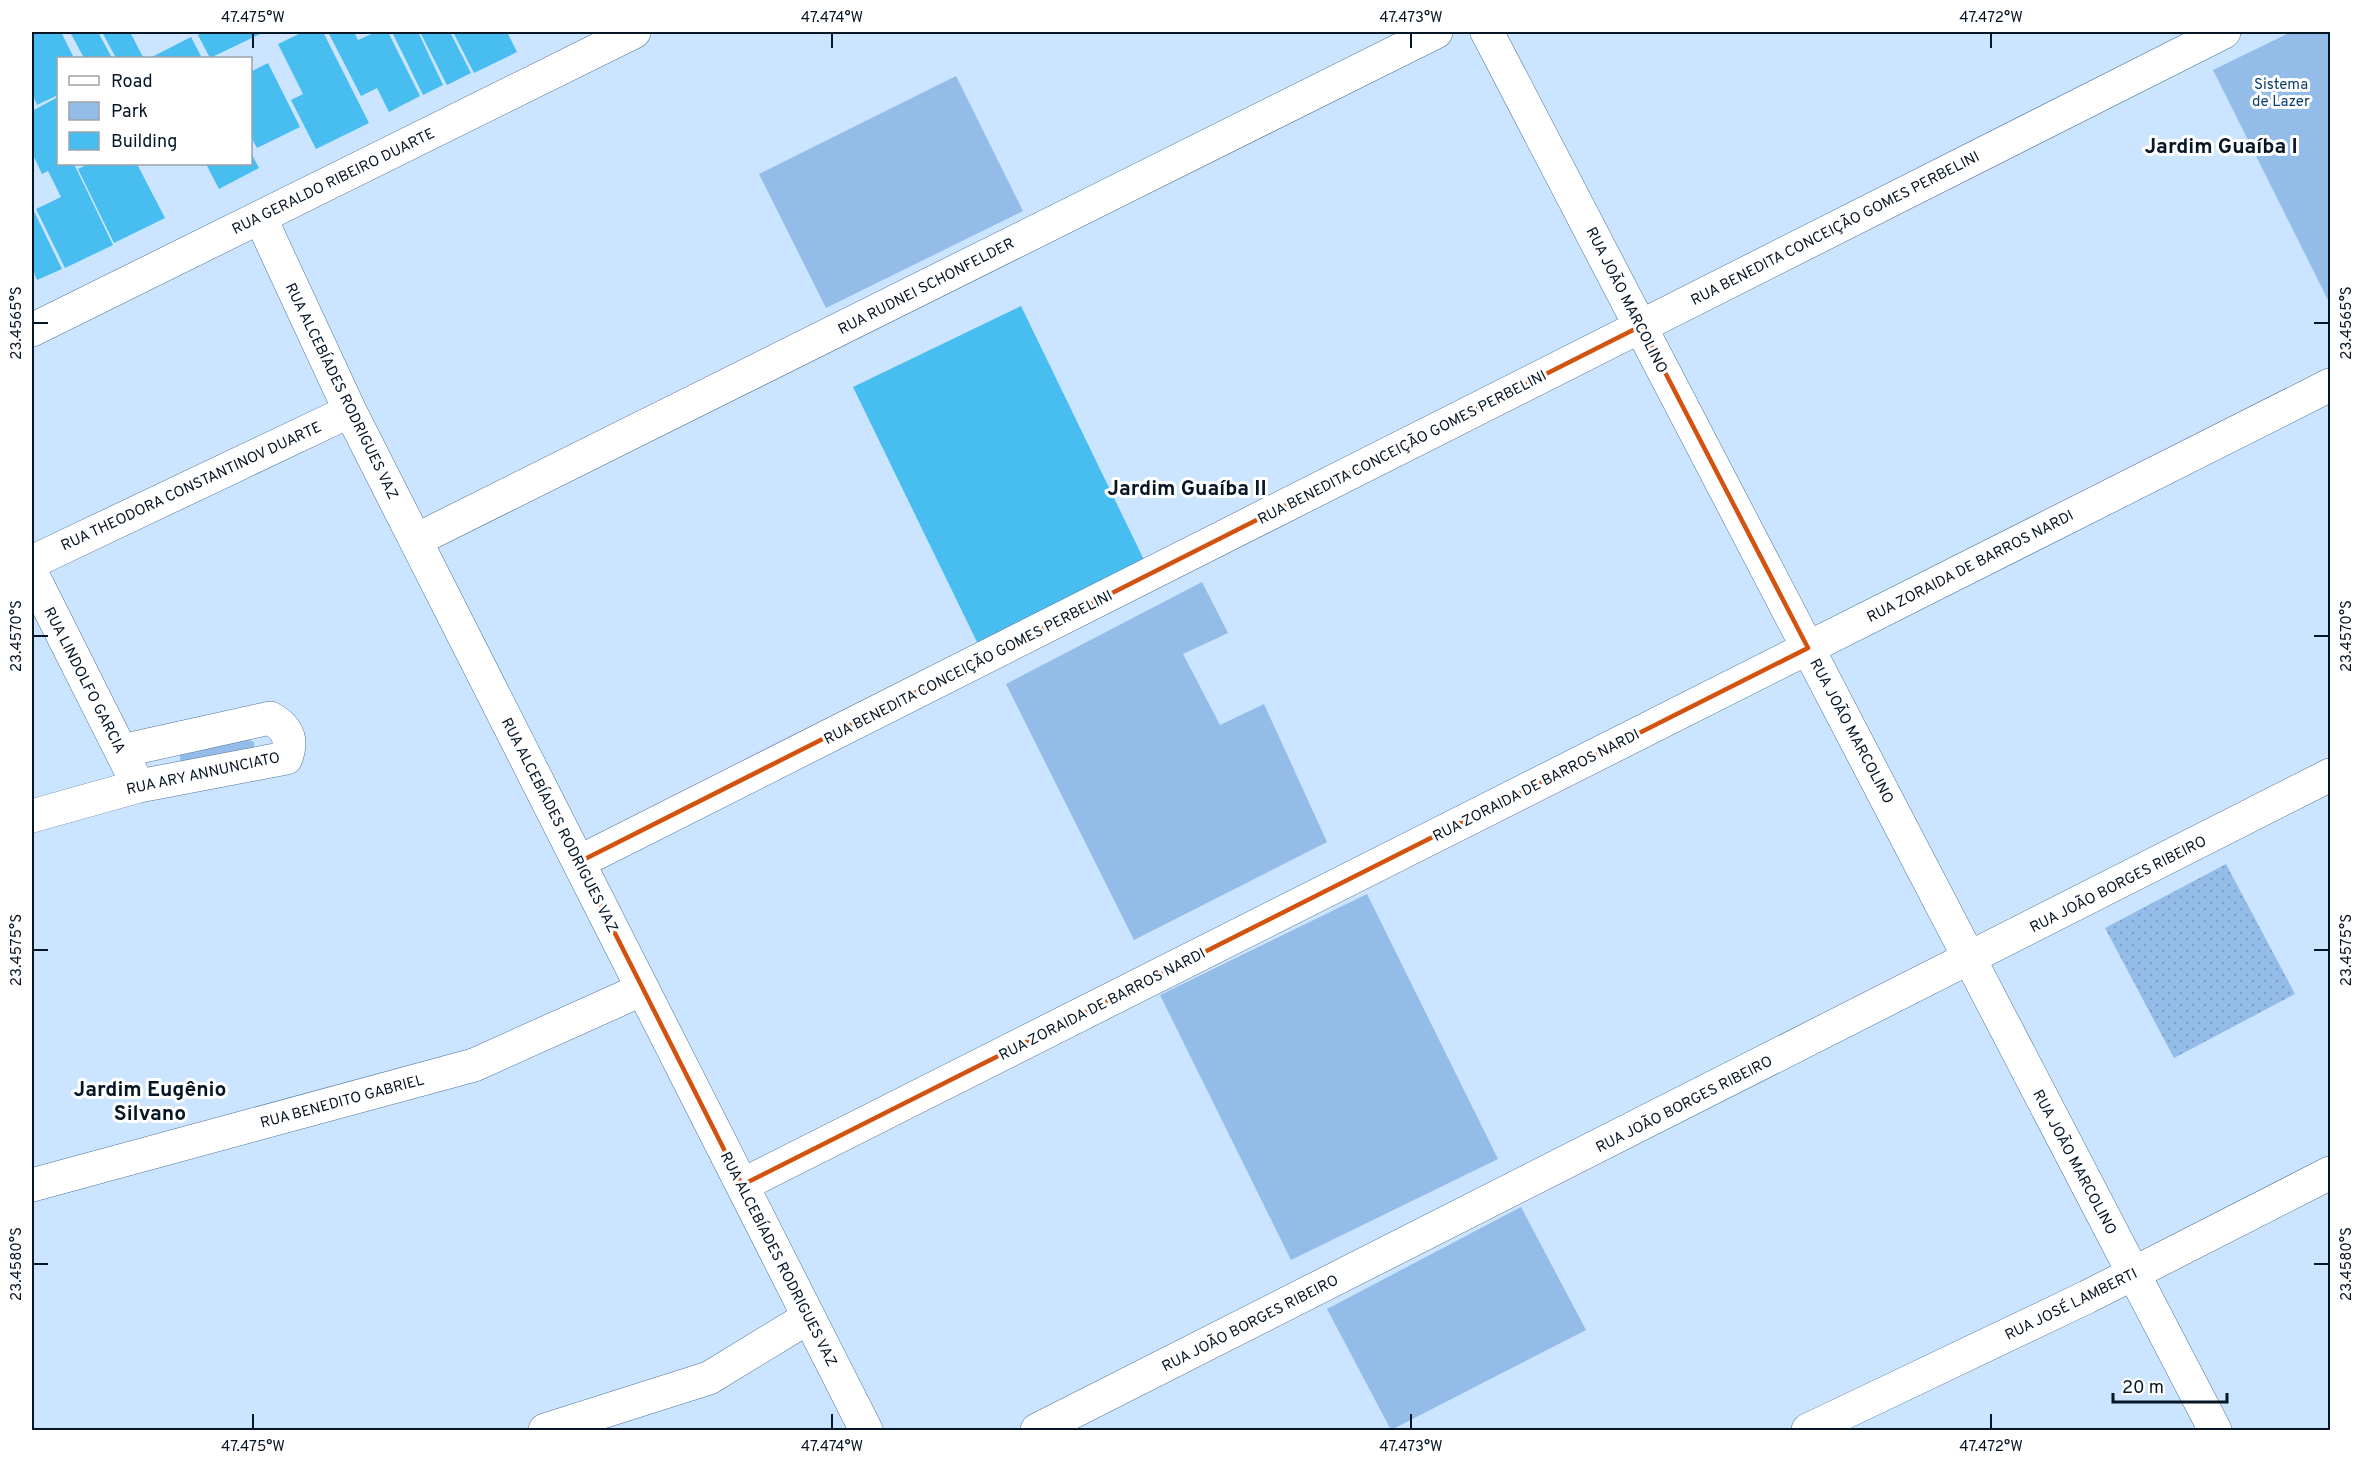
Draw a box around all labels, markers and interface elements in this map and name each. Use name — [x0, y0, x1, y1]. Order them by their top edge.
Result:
text: 47.475°W — [221, 9, 285, 28]
text: 47.474°W — [801, 9, 863, 28]
text: 47.473°W — [1379, 9, 1443, 28]
text: 47.472°W — [1959, 9, 2023, 28]
legend — [57, 57, 252, 165]
text: Road — [111, 71, 153, 94]
park label: Sistema de Lazer — [2252, 76, 2310, 112]
text: Park — [111, 101, 148, 124]
street label: RUA GERALDO RIBEIRO DUARTE — [229, 125, 438, 240]
text: Building — [111, 131, 177, 154]
district label: Jardim Guaíba I — [2144, 134, 2298, 161]
street label: RUA BENEDITA CONCEIÇÃO GOMES PERBELINI — [1688, 147, 1983, 311]
street label: RUA JOÃO MARCOLINO — [1581, 224, 1672, 377]
street label: RUA RUDNEI SCHONFELDER — [835, 235, 1018, 340]
street label: RUA ALCEBÍADES RODRIGUES VAZ — [280, 280, 402, 503]
text: 23.4565°S — [8, 286, 27, 360]
text: 23.4565°S — [2338, 286, 2357, 360]
street label: RUA BENEDITA CONCEIÇÃO GOMES PERBELINI — [1255, 366, 1550, 530]
street label: RUA THEODORA CONSTANTINOV DUARTE — [58, 418, 325, 556]
district label: Jardim Guaíba II — [1107, 476, 1267, 503]
street label: RUA ZORAIDA DE BARROS NARDI — [1864, 507, 2077, 628]
street label: RUA BENEDITA CONCEIÇÃO GOMES PERBELINI — [821, 586, 1116, 750]
text: 23.4570°S — [8, 600, 27, 672]
text: 23.4570°S — [2338, 600, 2357, 672]
street label: RUA LINDOLFO GARCIA — [39, 604, 129, 757]
street label: RUA JOÃO MARCOLINO — [1804, 656, 1898, 807]
street label: RUA ALCEBÍADES RODRIGUES VAZ — [496, 715, 622, 936]
street label: RUA ZORAIDA DE BARROS NARDI — [1430, 726, 1643, 847]
street label: RUA ARY ANNUNCIATO — [125, 749, 282, 800]
street label: RUA JOÃO BORGES RIBEIRO — [2027, 832, 2210, 938]
text: 23.4575°S — [8, 914, 27, 986]
text: 23.4575°S — [2338, 914, 2357, 986]
street label: RUA ZORAIDA DE BARROS NARDI — [996, 945, 1209, 1066]
street label: RUA JOÃO BORGES RIBEIRO — [1593, 1052, 1776, 1158]
street label: RUA BENEDITO GABRIEL — [258, 1071, 426, 1133]
district label: Jardim Eugênio Silvano — [74, 1077, 226, 1128]
street label: RUA JOÃO MARCOLINO — [2027, 1087, 2121, 1238]
street label: RUA ALCEBÍADES RODRIGUES VAZ — [715, 1149, 841, 1370]
text: 23.4580°S — [8, 1227, 27, 1301]
text: 23.4580°S — [2338, 1227, 2357, 1301]
street label: RUA JOSÉ LAMBERTI — [2002, 1264, 2141, 1346]
street label: RUA JOÃO BORGES RIBEIRO — [1159, 1271, 1342, 1377]
scale bar — [2113, 1366, 2227, 1404]
text: 20 m — [2122, 1377, 2164, 1400]
text: 47.475°W — [221, 1438, 285, 1457]
text: 47.474°W — [801, 1438, 863, 1457]
text: 47.473°W — [1379, 1438, 1443, 1457]
text: 47.472°W — [1959, 1438, 2023, 1457]

